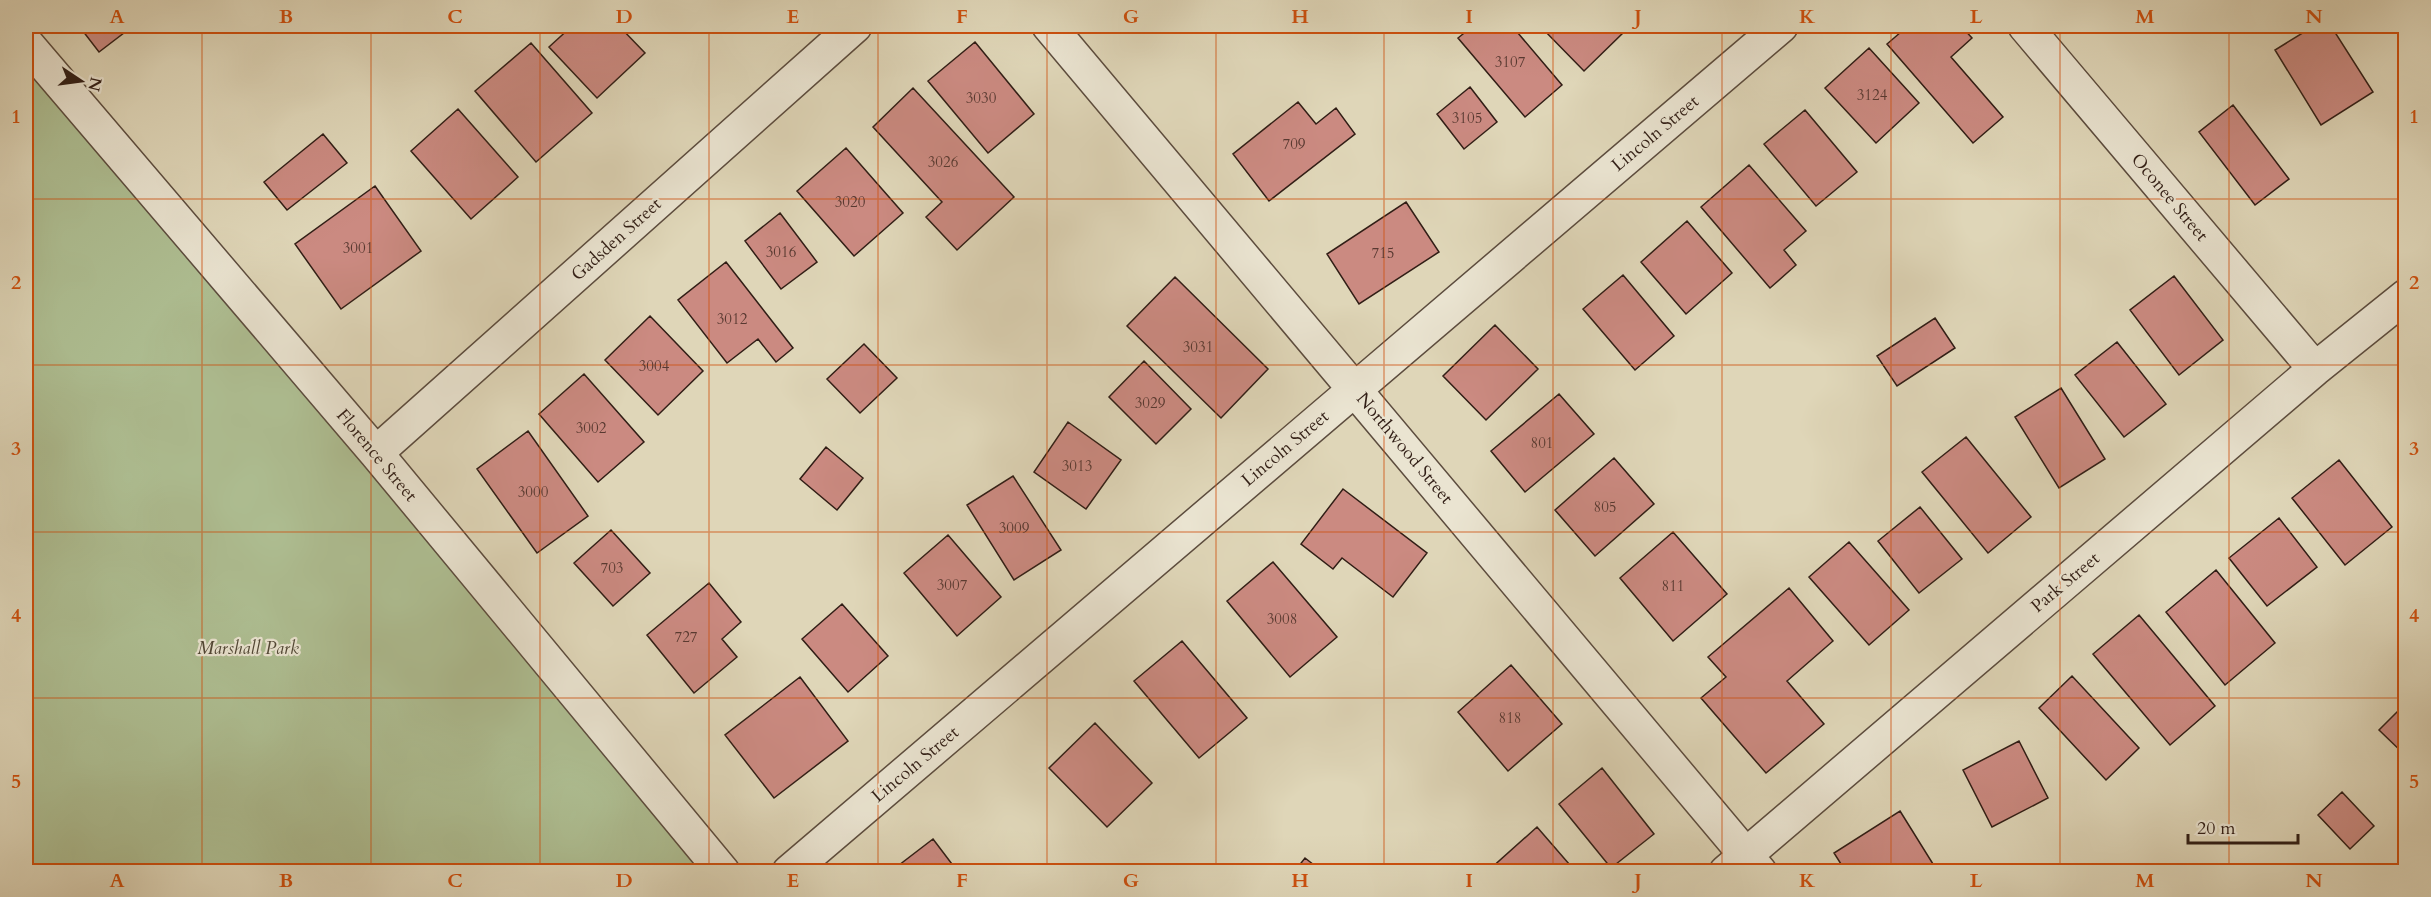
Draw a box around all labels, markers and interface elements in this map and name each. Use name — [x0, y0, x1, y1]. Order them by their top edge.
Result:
text: A — [109, 3, 125, 30]
text: B — [279, 3, 293, 30]
text: C — [447, 3, 463, 30]
text: D — [615, 3, 633, 30]
text: E — [787, 3, 799, 30]
text: F — [956, 3, 968, 30]
text: G — [1123, 3, 1139, 30]
text: H — [1291, 3, 1309, 30]
text: I — [1465, 3, 1473, 30]
text: J — [1631, 3, 1642, 30]
text: K — [1799, 3, 1816, 30]
text: L — [1970, 3, 1983, 30]
text: M — [2135, 3, 2155, 30]
text: N — [2305, 3, 2323, 30]
north arrow — [51, 51, 111, 111]
house number: 3107 — [1495, 52, 1526, 72]
text: N — [82, 75, 107, 93]
house number: 3124 — [1857, 85, 1888, 105]
house number: 3030 — [966, 88, 997, 108]
street label: Lincoln Street — [1606, 89, 1705, 177]
text: 1 — [11, 103, 21, 130]
text: 1 — [2409, 103, 2419, 130]
house number: 3105 — [1452, 108, 1482, 128]
house number: 709 — [1282, 134, 1306, 154]
street label: Oconee Street — [2125, 148, 2214, 247]
house number: 3026 — [928, 152, 959, 172]
street label: Gadsden Street — [566, 192, 667, 287]
house number: 3020 — [835, 192, 866, 212]
house number: 3001 — [343, 238, 373, 258]
house number: 3016 — [766, 242, 797, 262]
house number: 715 — [1371, 243, 1395, 263]
text: 2 — [11, 269, 21, 296]
text: 2 — [2409, 269, 2419, 296]
house number: 3012 — [717, 309, 748, 329]
house number: 3031 — [1183, 337, 1213, 357]
house number: 3004 — [639, 356, 670, 376]
street label: Northwood Street — [1350, 387, 1459, 510]
house number: 3029 — [1135, 393, 1166, 413]
street label: Florence Street — [330, 404, 423, 507]
street label: Lincoln Street — [1236, 404, 1335, 492]
house number: 3002 — [576, 418, 607, 438]
house number: 801 — [1530, 433, 1554, 453]
text: 3 — [11, 435, 21, 462]
text: 3 — [2409, 435, 2419, 462]
house number: 3013 — [1062, 456, 1092, 476]
house number: 3000 — [518, 482, 549, 502]
house number: 805 — [1593, 497, 1617, 517]
house number: 3009 — [999, 518, 1030, 538]
street label: Park Street — [2026, 546, 2105, 619]
house number: 703 — [600, 558, 624, 578]
house number: 3007 — [937, 575, 968, 595]
house number: 811 — [1661, 576, 1685, 596]
text: 4 — [11, 602, 21, 629]
text: 4 — [2409, 602, 2419, 629]
house number: 3008 — [1267, 609, 1297, 629]
house number: 727 — [674, 627, 698, 647]
park label: Marshall Park — [197, 636, 299, 661]
house number: 818 — [1498, 708, 1522, 728]
street label: Lincoln Street — [866, 720, 965, 808]
text: 5 — [11, 768, 21, 795]
text: 5 — [2409, 768, 2419, 795]
scale bar — [2188, 807, 2298, 845]
text: 20 m — [2197, 816, 2236, 841]
text: A — [109, 867, 125, 894]
text: B — [279, 867, 293, 894]
text: C — [447, 867, 463, 894]
text: D — [615, 867, 633, 894]
text: E — [787, 867, 799, 894]
text: F — [956, 867, 968, 894]
text: G — [1123, 867, 1139, 894]
text: H — [1291, 867, 1309, 894]
text: I — [1465, 867, 1473, 894]
text: J — [1631, 867, 1642, 894]
text: K — [1799, 867, 1816, 894]
text: L — [1970, 867, 1983, 894]
text: M — [2135, 867, 2155, 894]
text: N — [2305, 867, 2323, 894]

